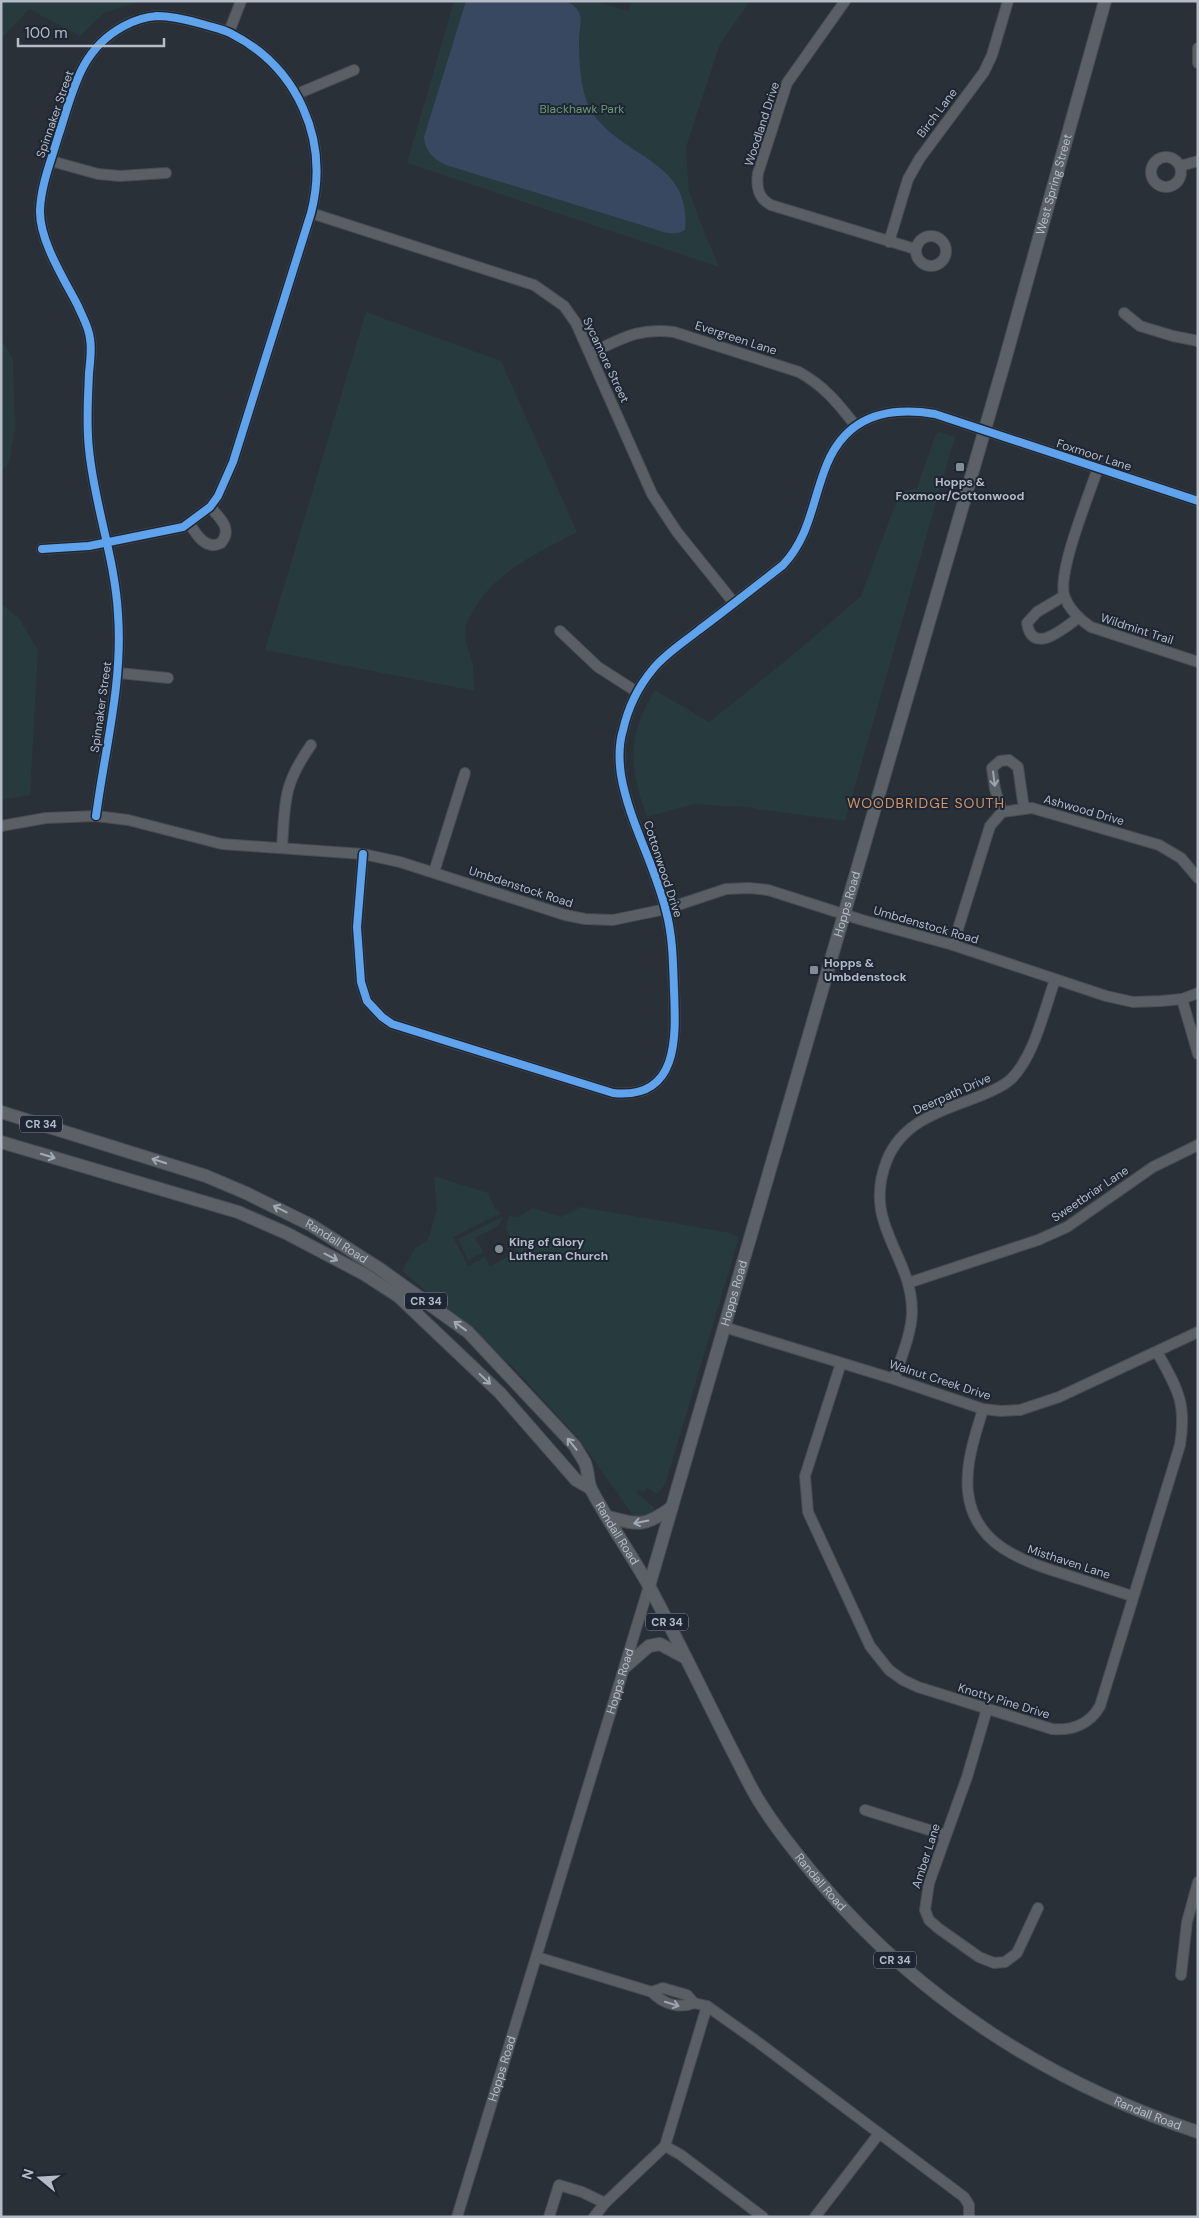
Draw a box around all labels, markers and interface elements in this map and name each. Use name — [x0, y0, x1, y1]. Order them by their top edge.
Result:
scale bar — [18, 15, 164, 47]
text: 100 m — [25, 23, 68, 43]
street label: Spinnaker Street — [33, 68, 78, 160]
street label: Woodland Drive — [741, 80, 783, 168]
street label: Birch Lane — [913, 85, 961, 141]
park label: Blackhawk Park — [540, 101, 624, 117]
street label: West Spring Street — [1032, 132, 1076, 237]
street label: Sycamore Street — [579, 315, 633, 406]
street label: Evergreen Lane — [693, 317, 779, 359]
street label: Foxmoor Lane — [1054, 435, 1134, 475]
marker: Hopps & Foxmoor/Cottonwood — [954, 461, 966, 473]
place label: Hopps & Foxmoor/Cottonwood — [896, 474, 1025, 504]
street label: Wildmint Trail — [1099, 610, 1175, 648]
street label: Spinnaker Street — [87, 660, 115, 754]
one-way arrow — [989, 771, 999, 787]
street label: Ashwood Drive — [1042, 791, 1126, 829]
district label: WOODBRIDGE SOUTH — [847, 794, 1005, 812]
street label: Cottonwood Drive — [640, 818, 686, 920]
street label: Umbdenstock Road — [467, 863, 575, 911]
street label: Hopps Road — [830, 870, 864, 939]
street label: Umbdenstock Road — [872, 902, 980, 948]
place label: Hopps & Umbdenstock — [824, 955, 907, 985]
marker: Hopps & Umbdenstock — [808, 964, 820, 976]
street label: Deerpath Drive — [911, 1070, 994, 1118]
road number: CR 34 — [20, 1116, 62, 1132]
one-way arrow — [40, 1151, 56, 1161]
one-way arrow — [152, 1156, 168, 1166]
street label: Sweetbriar Lane — [1048, 1162, 1132, 1226]
one-way arrow — [273, 1204, 288, 1214]
street label: Randall Road — [303, 1216, 371, 1267]
place label: King of Glory Lutheran Church — [509, 1234, 608, 1264]
marker: King of Glory Lutheran Church — [493, 1243, 505, 1255]
one-way arrow — [323, 1253, 338, 1262]
street label: Hopps Road — [717, 1258, 751, 1328]
road number: CR 34 — [405, 1292, 447, 1310]
one-way arrow — [453, 1321, 467, 1331]
street label: Walnut Creek Drive — [887, 1356, 993, 1404]
one-way arrow — [479, 1373, 491, 1385]
one-way arrow — [567, 1438, 578, 1451]
street label: Randall Road — [592, 1499, 643, 1568]
one-way arrow — [634, 1518, 650, 1528]
street label: Misthaven Lane — [1026, 1541, 1113, 1583]
road number: CR 34 — [646, 1614, 688, 1630]
street label: Hopps Road — [603, 1647, 638, 1716]
street label: Knotty Pine Drive — [956, 1679, 1052, 1723]
street label: Amber Lane — [908, 1821, 944, 1890]
street label: Randall Road — [791, 1850, 850, 1914]
road number: CR 34 — [874, 1952, 916, 1968]
one-way arrow — [663, 1999, 679, 2009]
street label: Hopps Road — [485, 2034, 520, 2103]
street label: Randall Road — [1112, 2093, 1183, 2134]
north arrow — [15, 2153, 65, 2203]
text: N — [17, 2166, 38, 2182]

